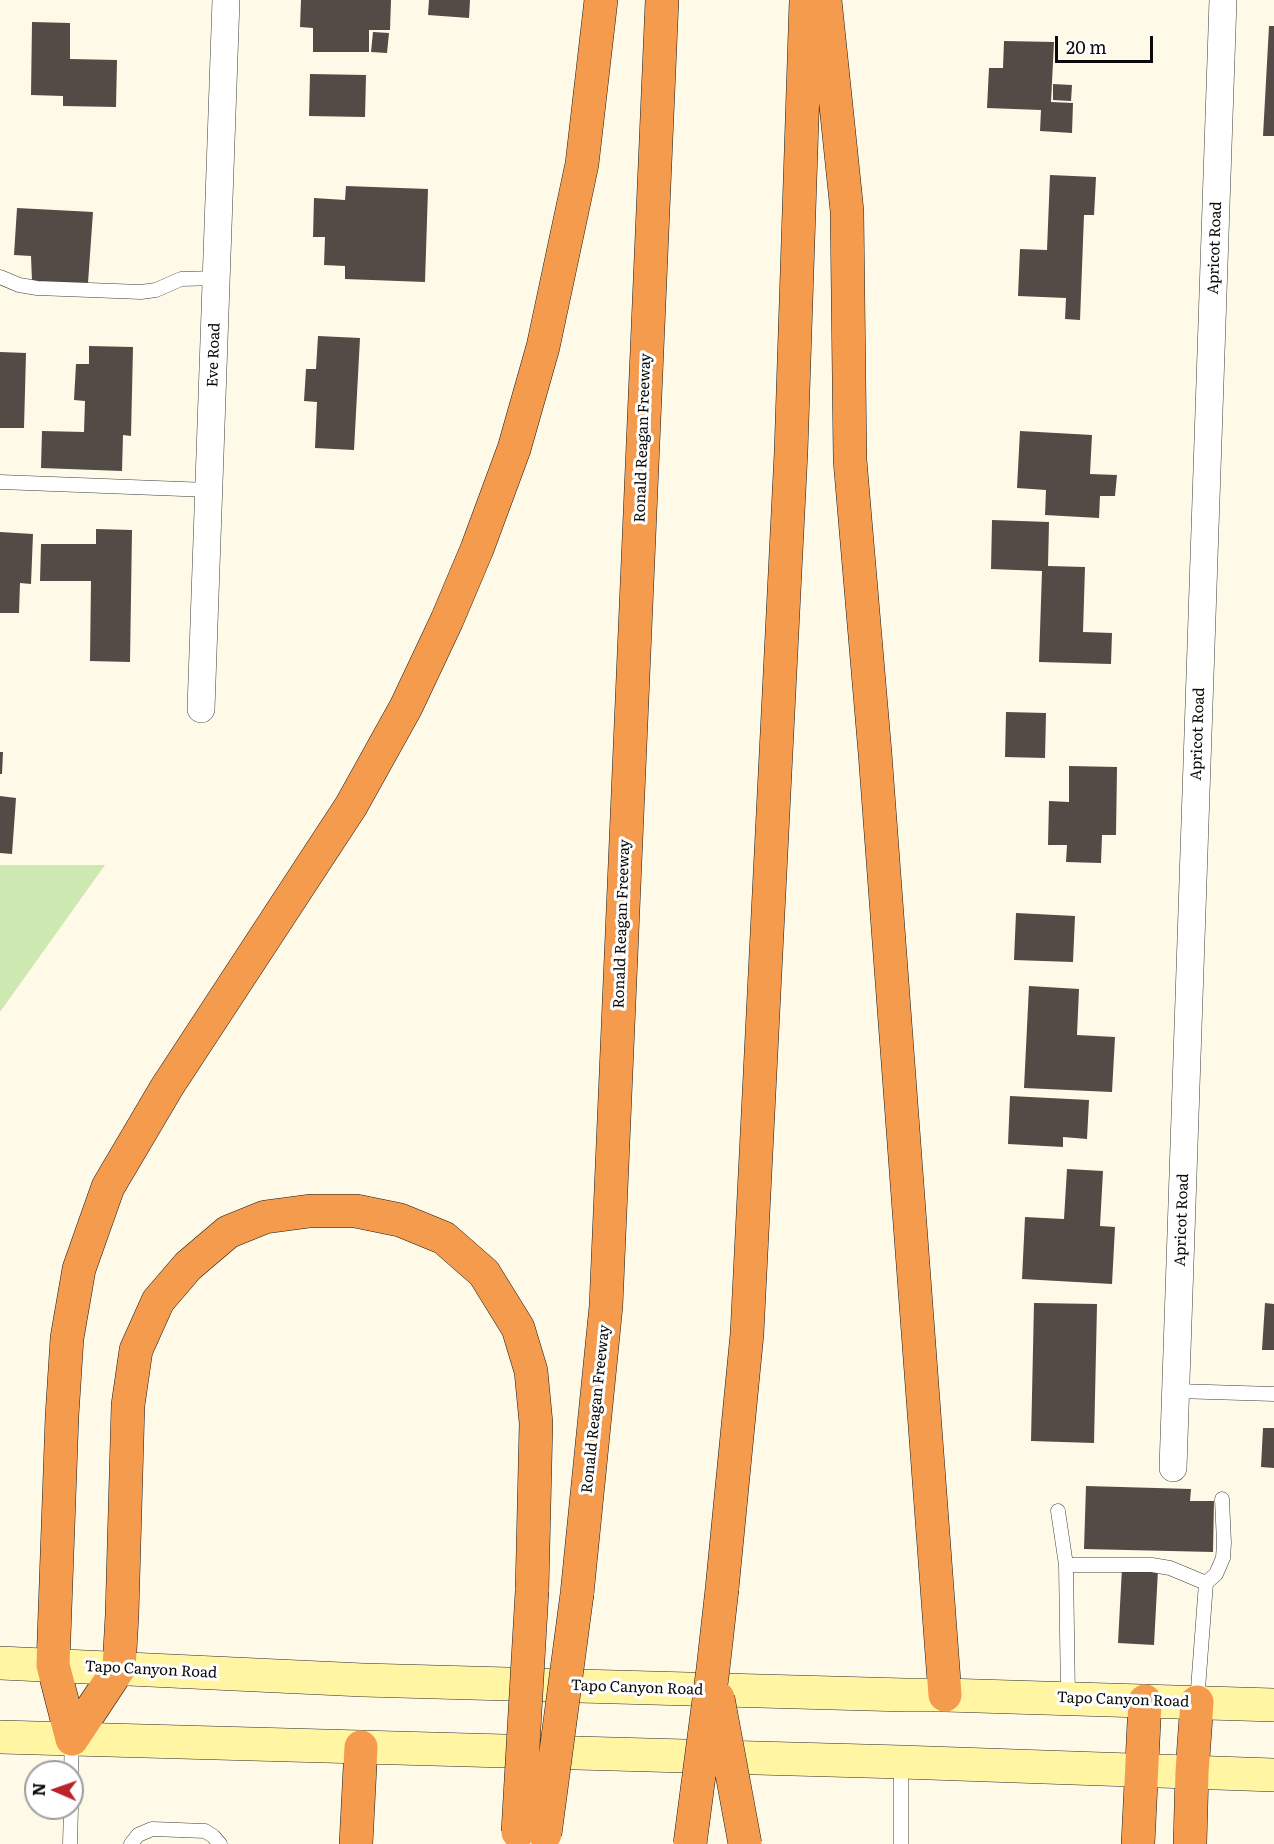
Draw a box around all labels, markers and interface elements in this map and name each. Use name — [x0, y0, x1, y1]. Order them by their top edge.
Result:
scale bar — [1058, 24, 1156, 62]
text: 20 m — [1066, 33, 1107, 60]
street label: Apricot Road — [1204, 201, 1226, 295]
street label: Eve Road — [204, 322, 224, 388]
street label: Ronald Reagan Freeway — [631, 353, 655, 523]
street label: Apricot Road — [1187, 687, 1209, 781]
street label: Ronald Reagan Freeway — [610, 839, 634, 1009]
street label: Apricot Road — [1171, 1173, 1193, 1267]
street label: Ronald Reagan Freeway — [578, 1324, 614, 1494]
street label: Tapo Canyon Road — [84, 1658, 218, 1682]
street label: Tapo Canyon Road — [570, 1677, 704, 1699]
street label: Tapo Canyon Road — [1056, 1689, 1190, 1711]
north arrow — [24, 1760, 84, 1820]
text: N — [26, 1782, 50, 1797]

